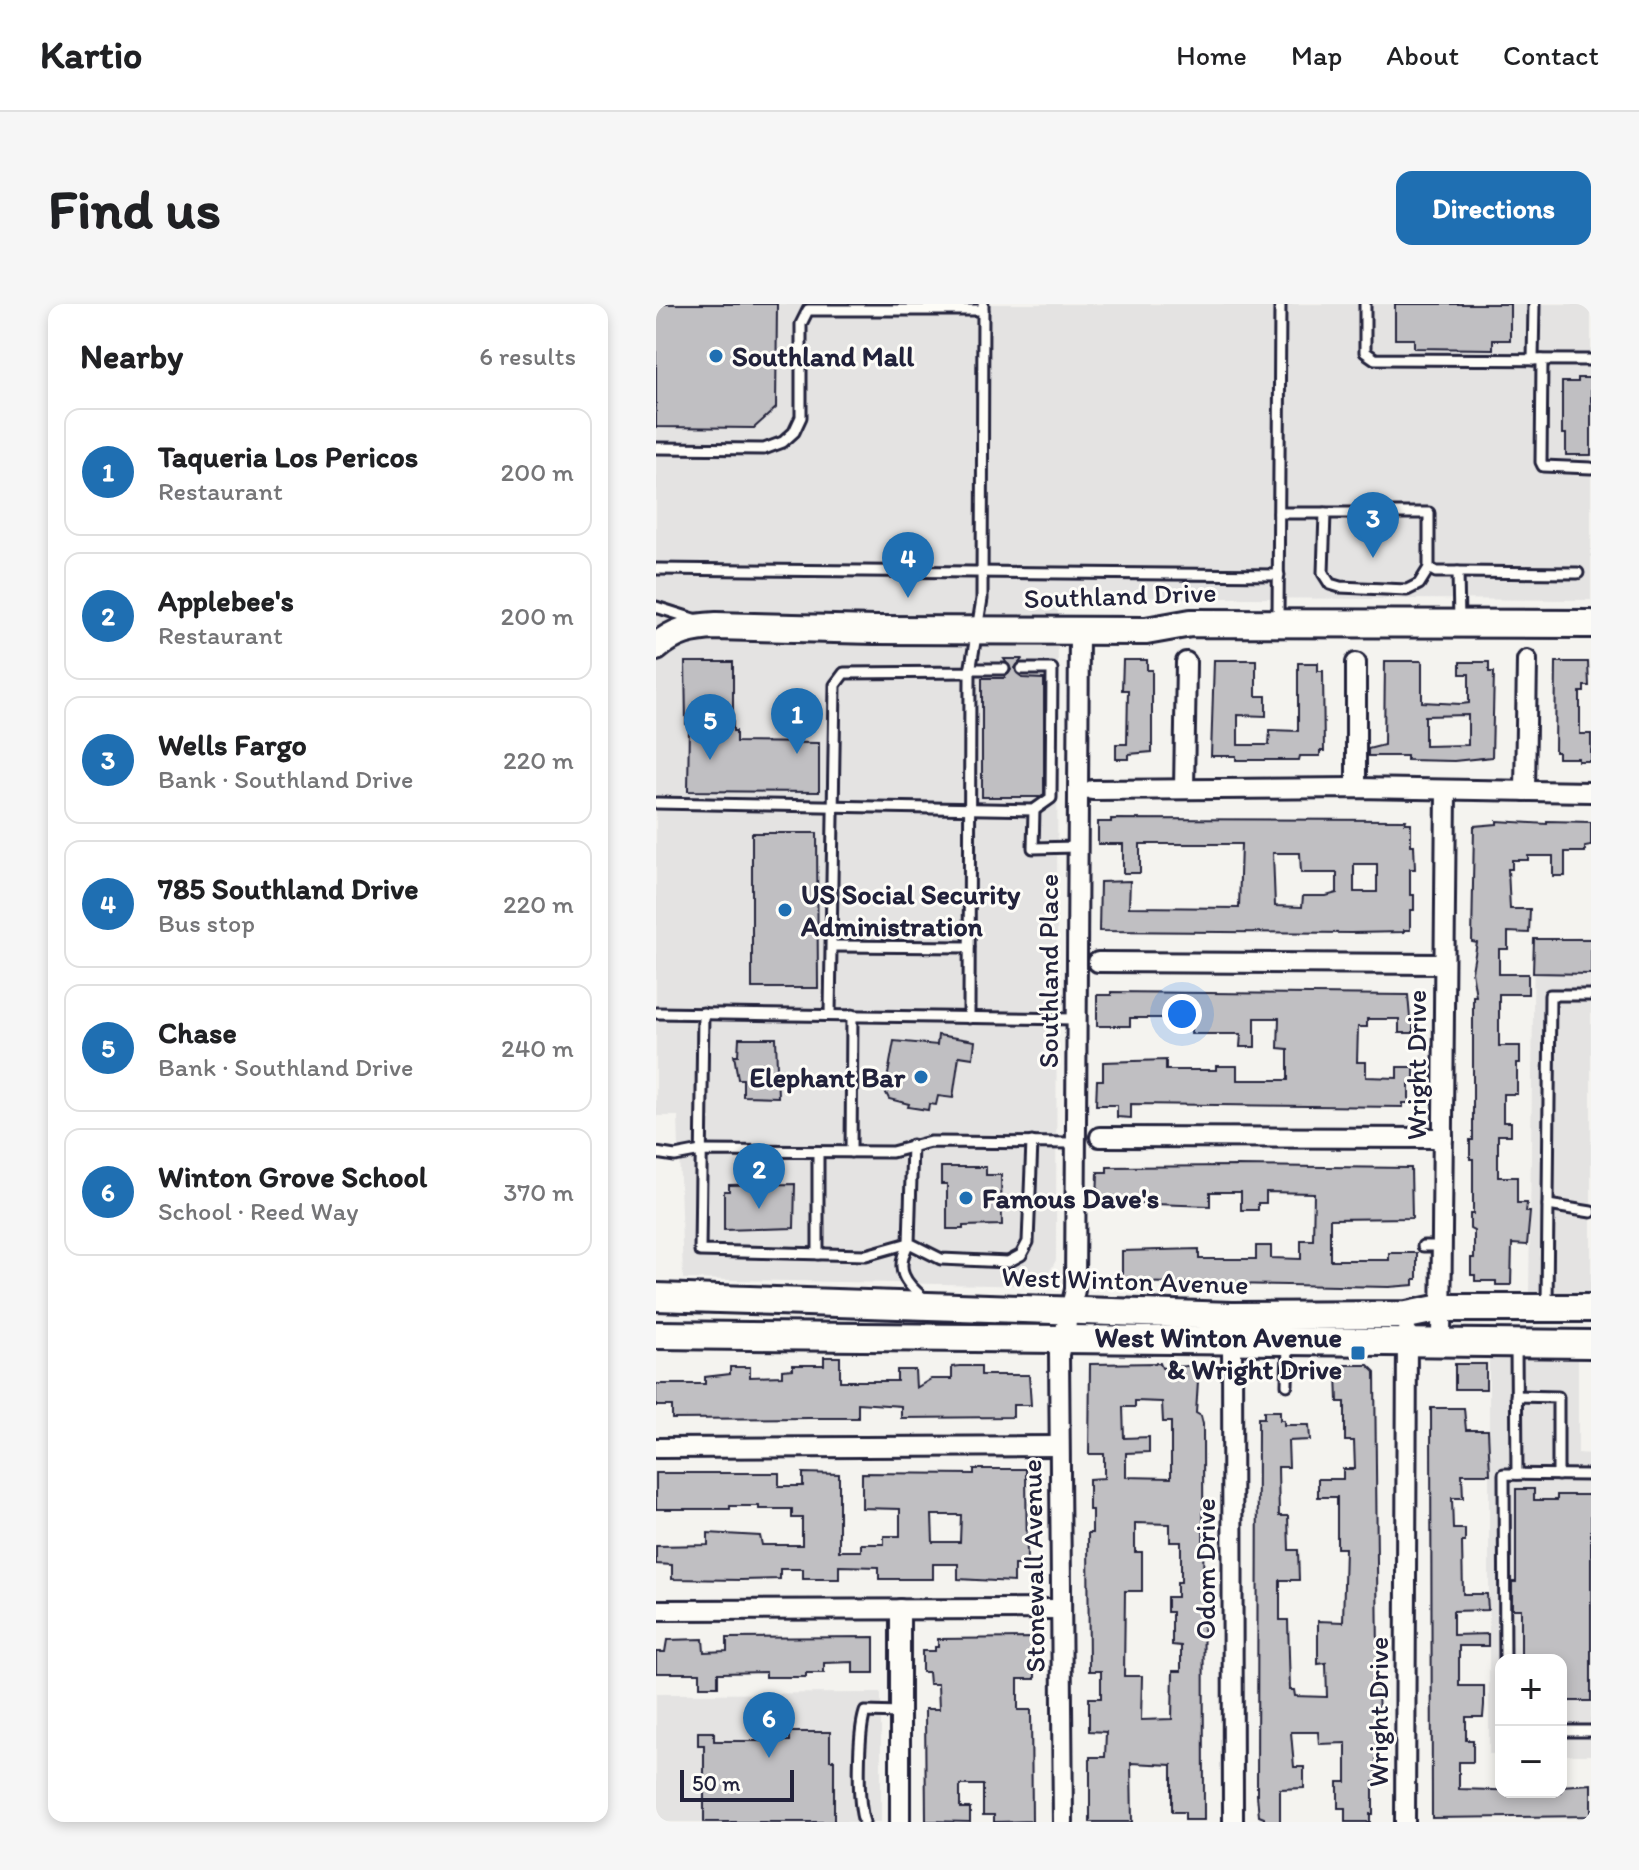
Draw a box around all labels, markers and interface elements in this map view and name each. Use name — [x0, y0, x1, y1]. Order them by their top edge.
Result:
text: Kartio — [40, 32, 142, 78]
text: Home — [1176, 38, 1247, 72]
text: Map — [1291, 38, 1342, 72]
text: About — [1386, 38, 1459, 72]
text: Contact — [1503, 38, 1599, 72]
button: Directions — [1396, 171, 1591, 245]
text: Find us — [48, 175, 221, 242]
text: Nearby — [80, 336, 183, 377]
place label: Southland Mall — [732, 339, 914, 373]
text: 6 results — [479, 340, 576, 372]
marker: Southland Mall — [707, 347, 725, 365]
text: Taqueria Los Pericos — [158, 438, 418, 475]
text: 1 — [102, 456, 114, 488]
text: 200 m — [501, 456, 574, 488]
text: Restaurant — [158, 475, 283, 507]
pin: 3 — [1347, 492, 1399, 558]
pin: 4 — [882, 532, 934, 598]
street label: Southland Drive — [1023, 575, 1217, 615]
text: Applebee's — [158, 582, 294, 619]
text: 2 — [101, 600, 115, 632]
text: 200 m — [501, 600, 574, 632]
text: Restaurant — [158, 619, 283, 651]
pin: 1 — [771, 688, 823, 754]
pin: 5 — [684, 694, 736, 760]
text: Wells Fargo — [158, 726, 307, 763]
text: 3 — [101, 744, 115, 776]
text: 220 m — [503, 744, 574, 776]
text: Bank · Southland Drive — [158, 763, 413, 795]
text: 785 Southland Drive — [158, 870, 418, 907]
street label: Southland Place — [1031, 874, 1065, 1068]
place label: US Social Security Administration — [800, 877, 1021, 943]
text: 4 — [100, 888, 116, 920]
text: 220 m — [503, 888, 574, 920]
marker: US Social Security Administration — [776, 901, 794, 919]
text: Bus stop — [158, 907, 255, 939]
street label: Wright Drive — [1399, 990, 1433, 1140]
your location — [1162, 994, 1202, 1034]
text: Chase — [158, 1014, 237, 1051]
text: 5 — [101, 1032, 115, 1064]
text: 240 m — [501, 1032, 574, 1064]
text: Bank · Southland Drive — [158, 1051, 413, 1083]
place label: Elephant Bar — [749, 1060, 906, 1094]
marker: Elephant Bar — [912, 1068, 930, 1086]
pin: 2 — [733, 1143, 785, 1209]
text: Winton Grove School — [158, 1158, 427, 1195]
text: 6 — [101, 1176, 115, 1208]
text: 370 m — [503, 1176, 574, 1208]
place label: Famous Dave's — [982, 1181, 1159, 1215]
marker: Famous Dave's — [957, 1189, 975, 1207]
text: School · Reed Way — [158, 1195, 358, 1227]
street label: West Winton Avenue — [1001, 1259, 1249, 1301]
place label: West Winton Avenue & Wright Drive — [1095, 1320, 1342, 1386]
marker: West Winton Avenue & Wright Drive — [1349, 1344, 1367, 1362]
street label: Stonewall Avenue — [1014, 1459, 1052, 1673]
street label: Odom Drive — [1188, 1498, 1222, 1640]
street label: Wright Drive — [1361, 1637, 1395, 1787]
map controls — [1495, 1654, 1567, 1798]
button: + — [1495, 1654, 1567, 1726]
pin: 6 — [743, 1692, 795, 1758]
button: − — [1495, 1726, 1567, 1798]
scale bar — [680, 1766, 794, 1802]
text: 50 m — [692, 1770, 741, 1797]

